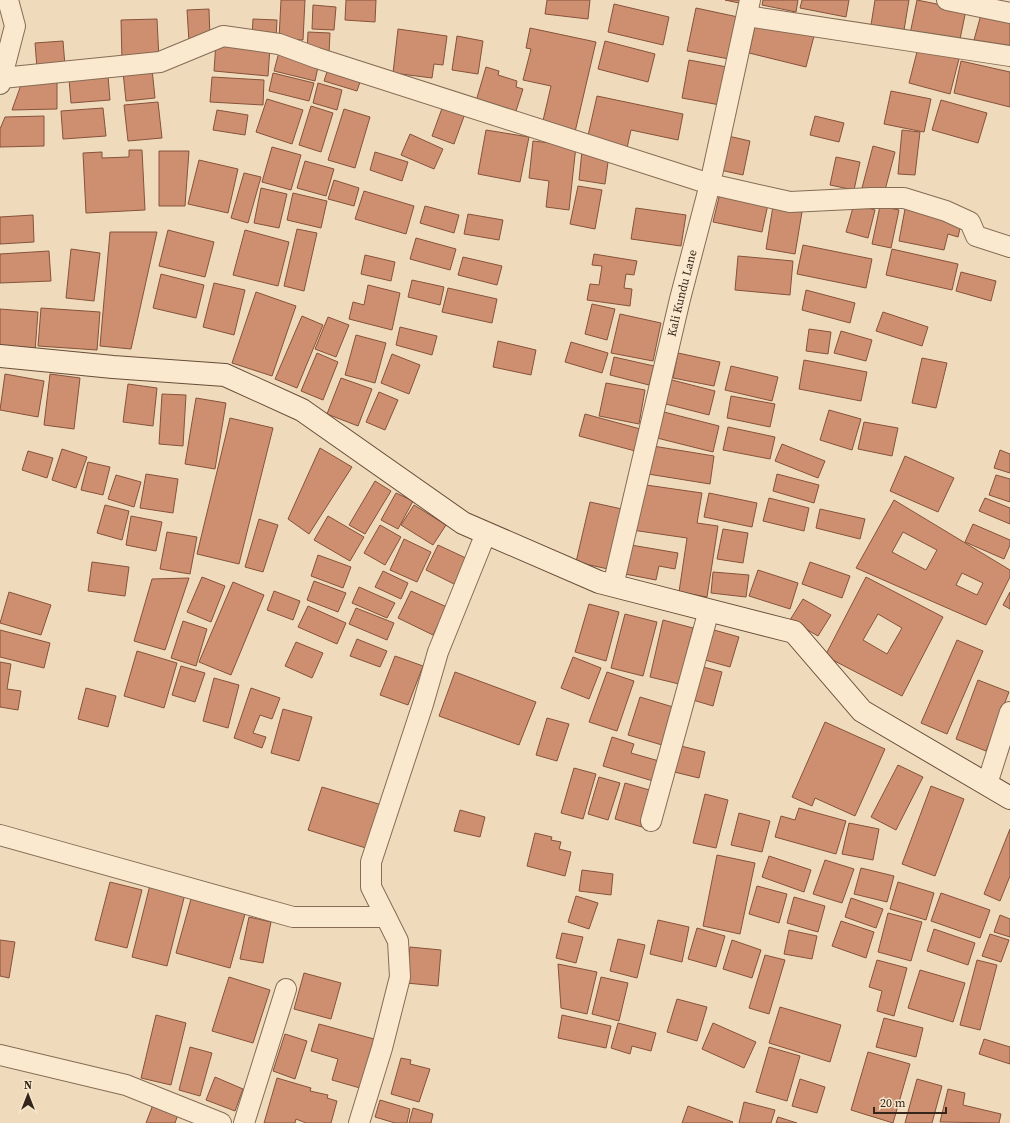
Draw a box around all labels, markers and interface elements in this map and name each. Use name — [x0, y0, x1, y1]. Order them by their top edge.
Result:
street label: Kali Kundu Lane — [664, 248, 701, 338]
north arrow — [8, 1075, 48, 1115]
text: N — [24, 1078, 32, 1093]
scale bar — [874, 1089, 946, 1115]
text: 20 m — [880, 1095, 906, 1111]

